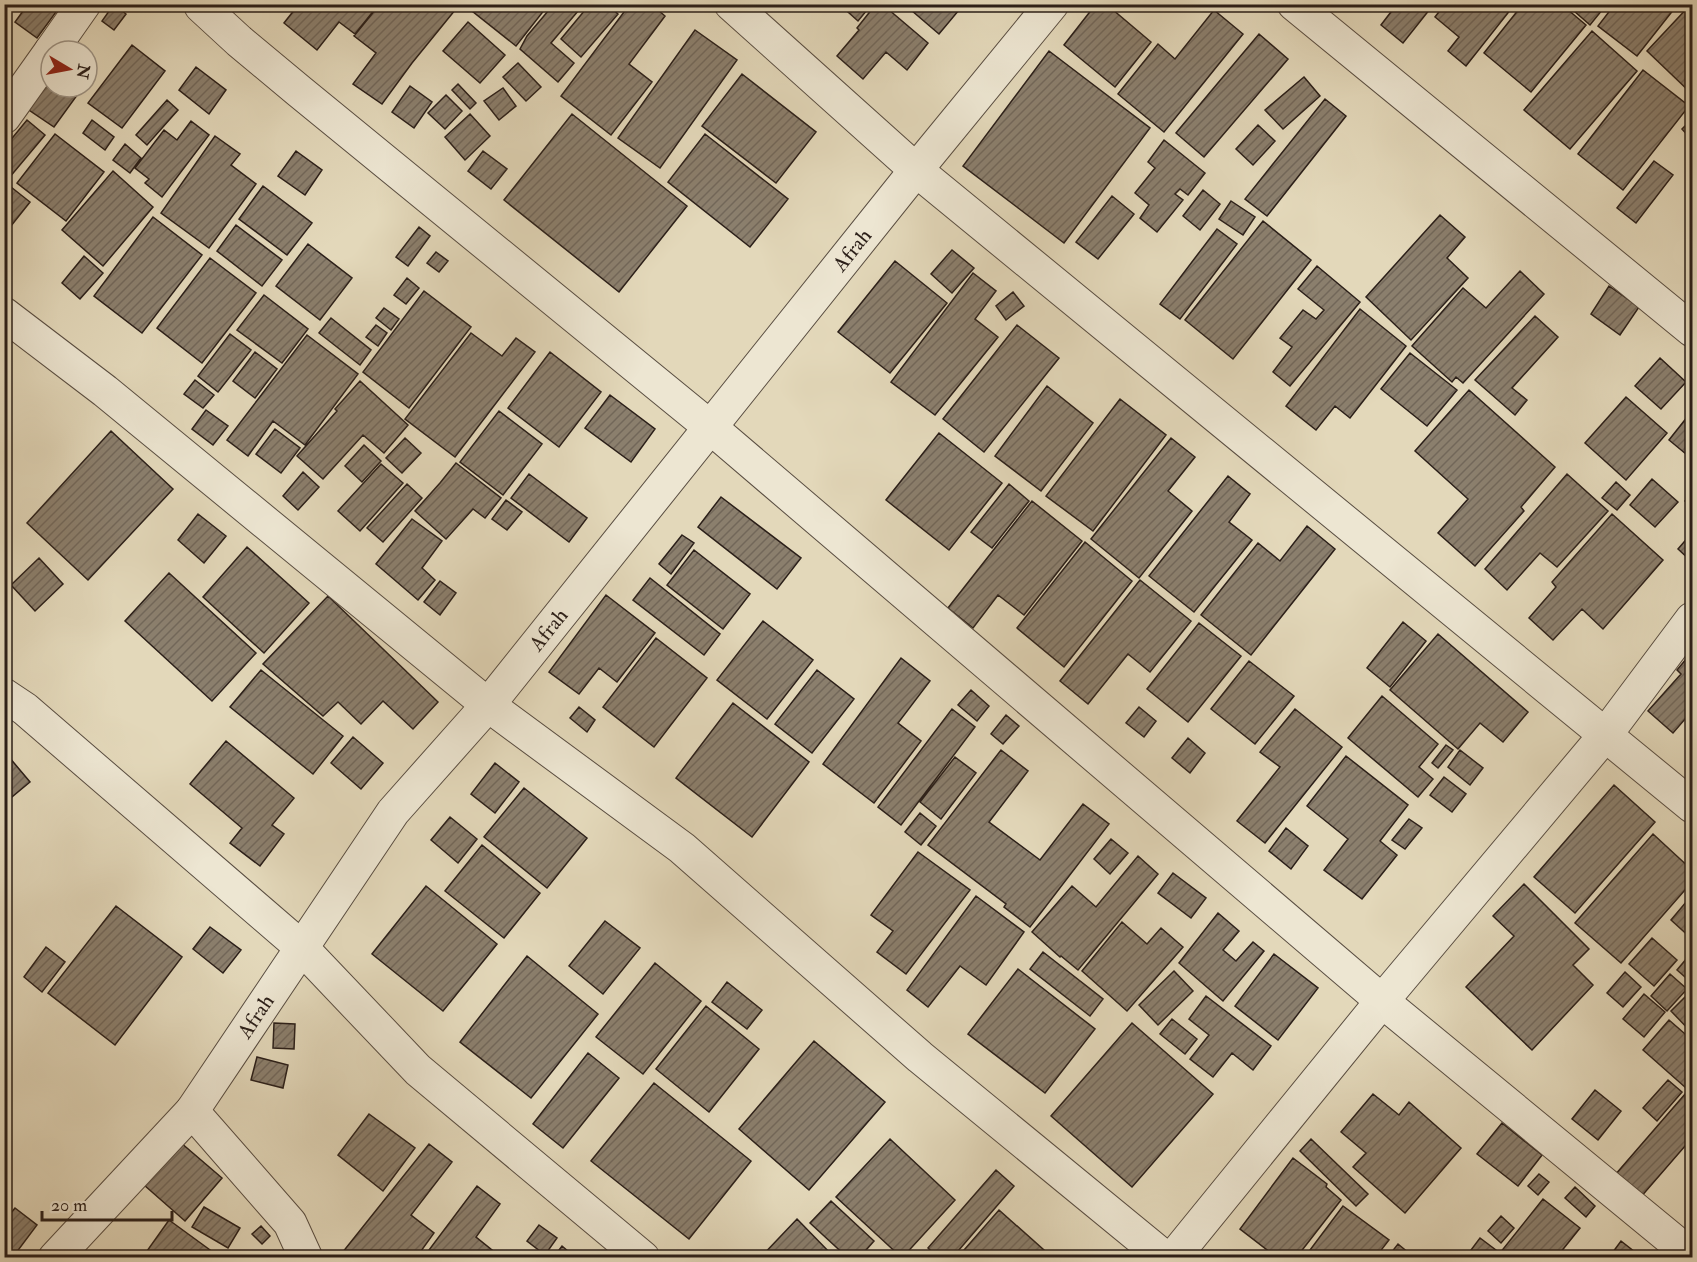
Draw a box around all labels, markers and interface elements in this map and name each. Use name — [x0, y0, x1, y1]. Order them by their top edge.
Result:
north arrow — [39, 39, 99, 99]
text: N — [72, 62, 94, 81]
street label: Afrah — [826, 223, 877, 278]
street label: Afrah — [522, 602, 574, 657]
street label: Afrah — [231, 989, 280, 1044]
scale bar — [42, 1184, 172, 1222]
text: 20 m — [51, 1194, 87, 1217]

